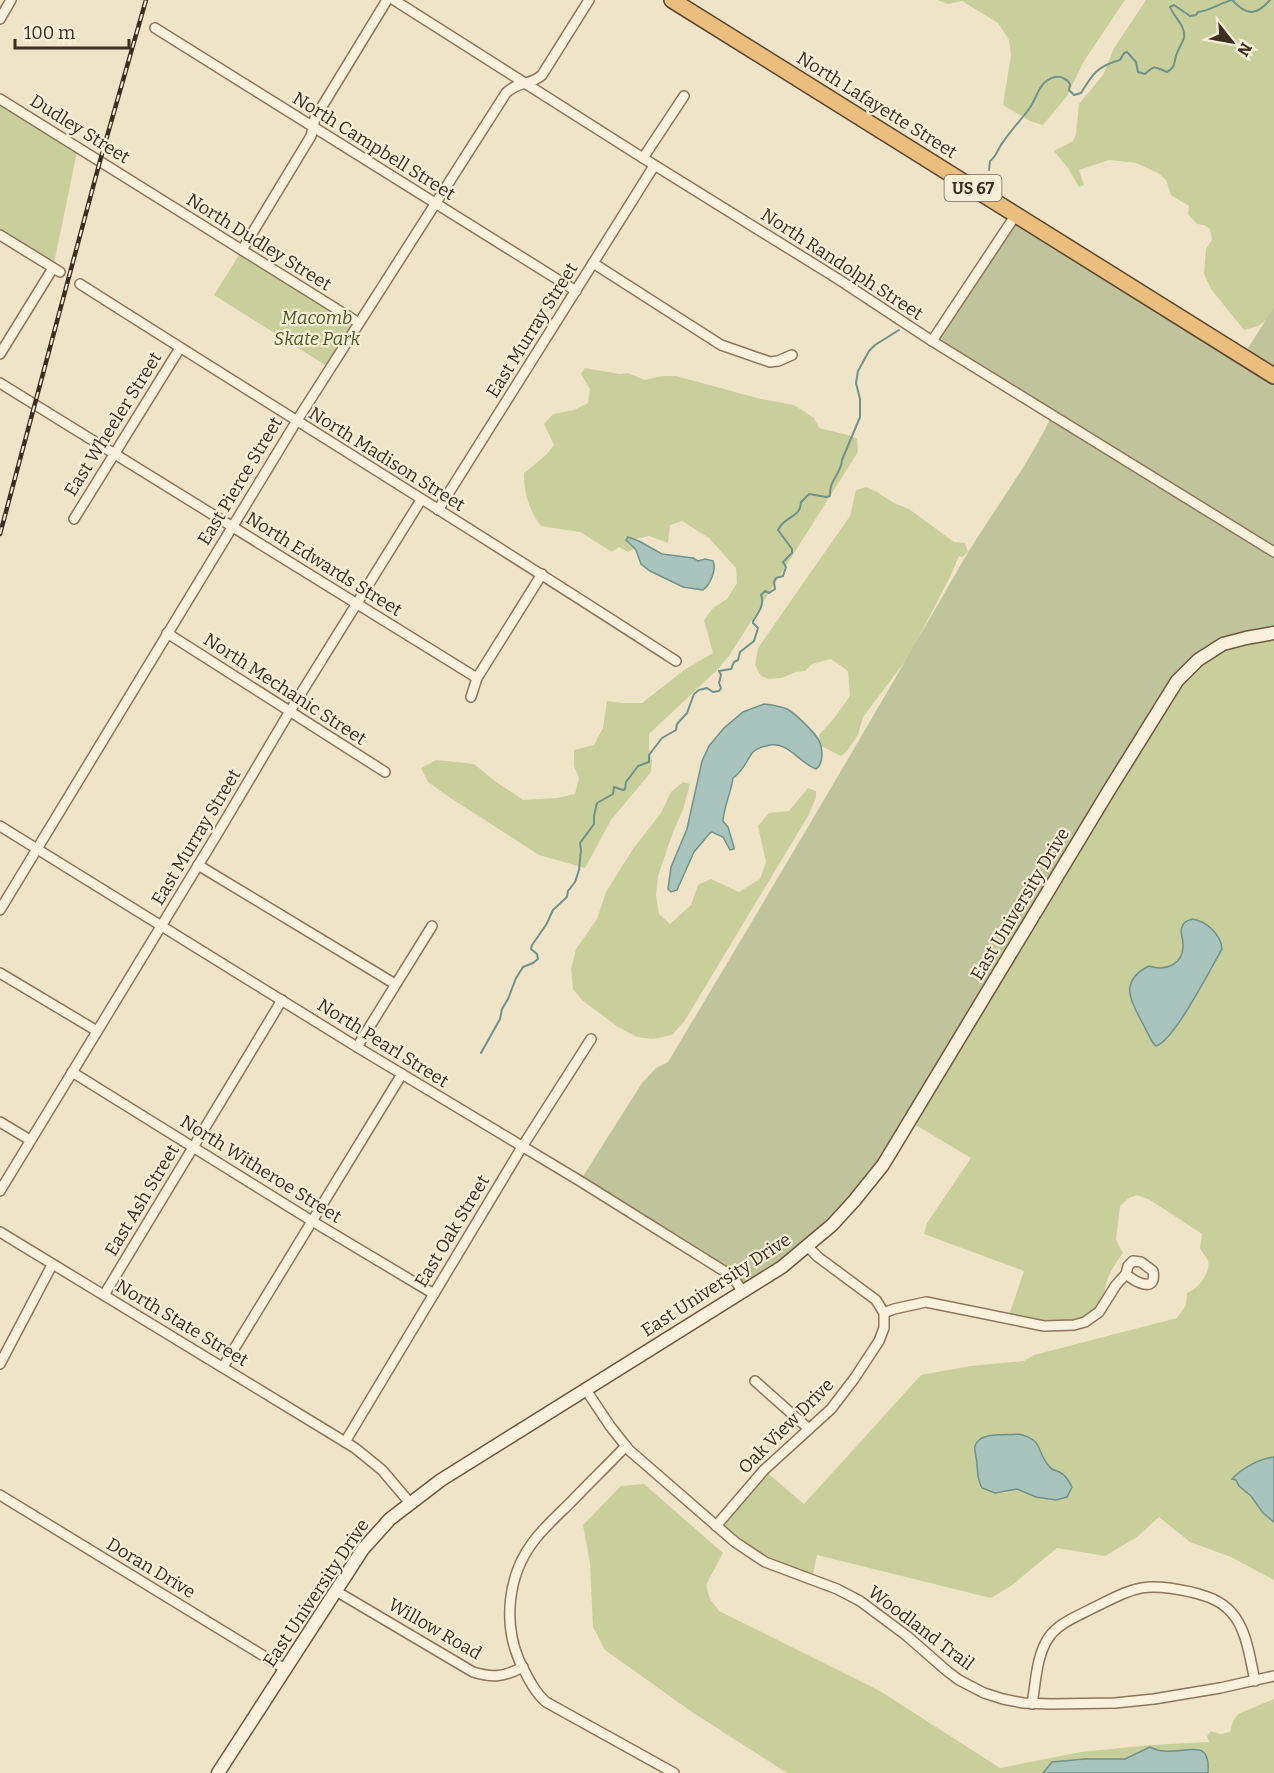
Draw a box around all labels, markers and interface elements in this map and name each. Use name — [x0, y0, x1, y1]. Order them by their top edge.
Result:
scale bar — [15, 12, 129, 50]
north arrow — [1202, 12, 1262, 72]
text: 100 m — [24, 22, 75, 44]
text: N — [1233, 39, 1256, 60]
street label: North Lafayette Street — [793, 47, 961, 163]
street label: North Campbell Street — [289, 87, 460, 205]
street label: Dudley Street — [26, 90, 134, 169]
road number: US 67 — [944, 175, 1002, 201]
street label: North Dudley Street — [183, 189, 336, 296]
street label: North Randolph Street — [757, 203, 928, 325]
street label: East Murray Street — [482, 258, 583, 402]
park label: Macomb Skate Park — [274, 307, 360, 350]
street label: East Wheeler Street — [60, 347, 167, 500]
street label: North Madison Street — [305, 402, 469, 516]
street label: East Pierce Street — [193, 412, 287, 549]
street label: North Edwards Street — [242, 507, 406, 621]
street label: North Mechanic Street — [200, 628, 371, 750]
street label: East Murray Street — [147, 765, 246, 909]
street label: East University Drive — [966, 824, 1074, 984]
street label: North Pearl Street — [313, 994, 453, 1093]
street label: North Witheroe Street — [176, 1110, 346, 1228]
street label: East Ash Street — [100, 1140, 184, 1260]
street label: East Oak Street — [410, 1171, 494, 1291]
street label: East University Drive — [637, 1228, 795, 1342]
street label: North State Street — [112, 1275, 253, 1371]
street label: Oak View Drive — [734, 1374, 838, 1478]
street label: East University Drive — [258, 1515, 374, 1671]
street label: Doran Drive — [103, 1533, 199, 1603]
street label: Woodland Trail — [864, 1581, 978, 1675]
street label: Willow Road — [385, 1594, 486, 1665]

